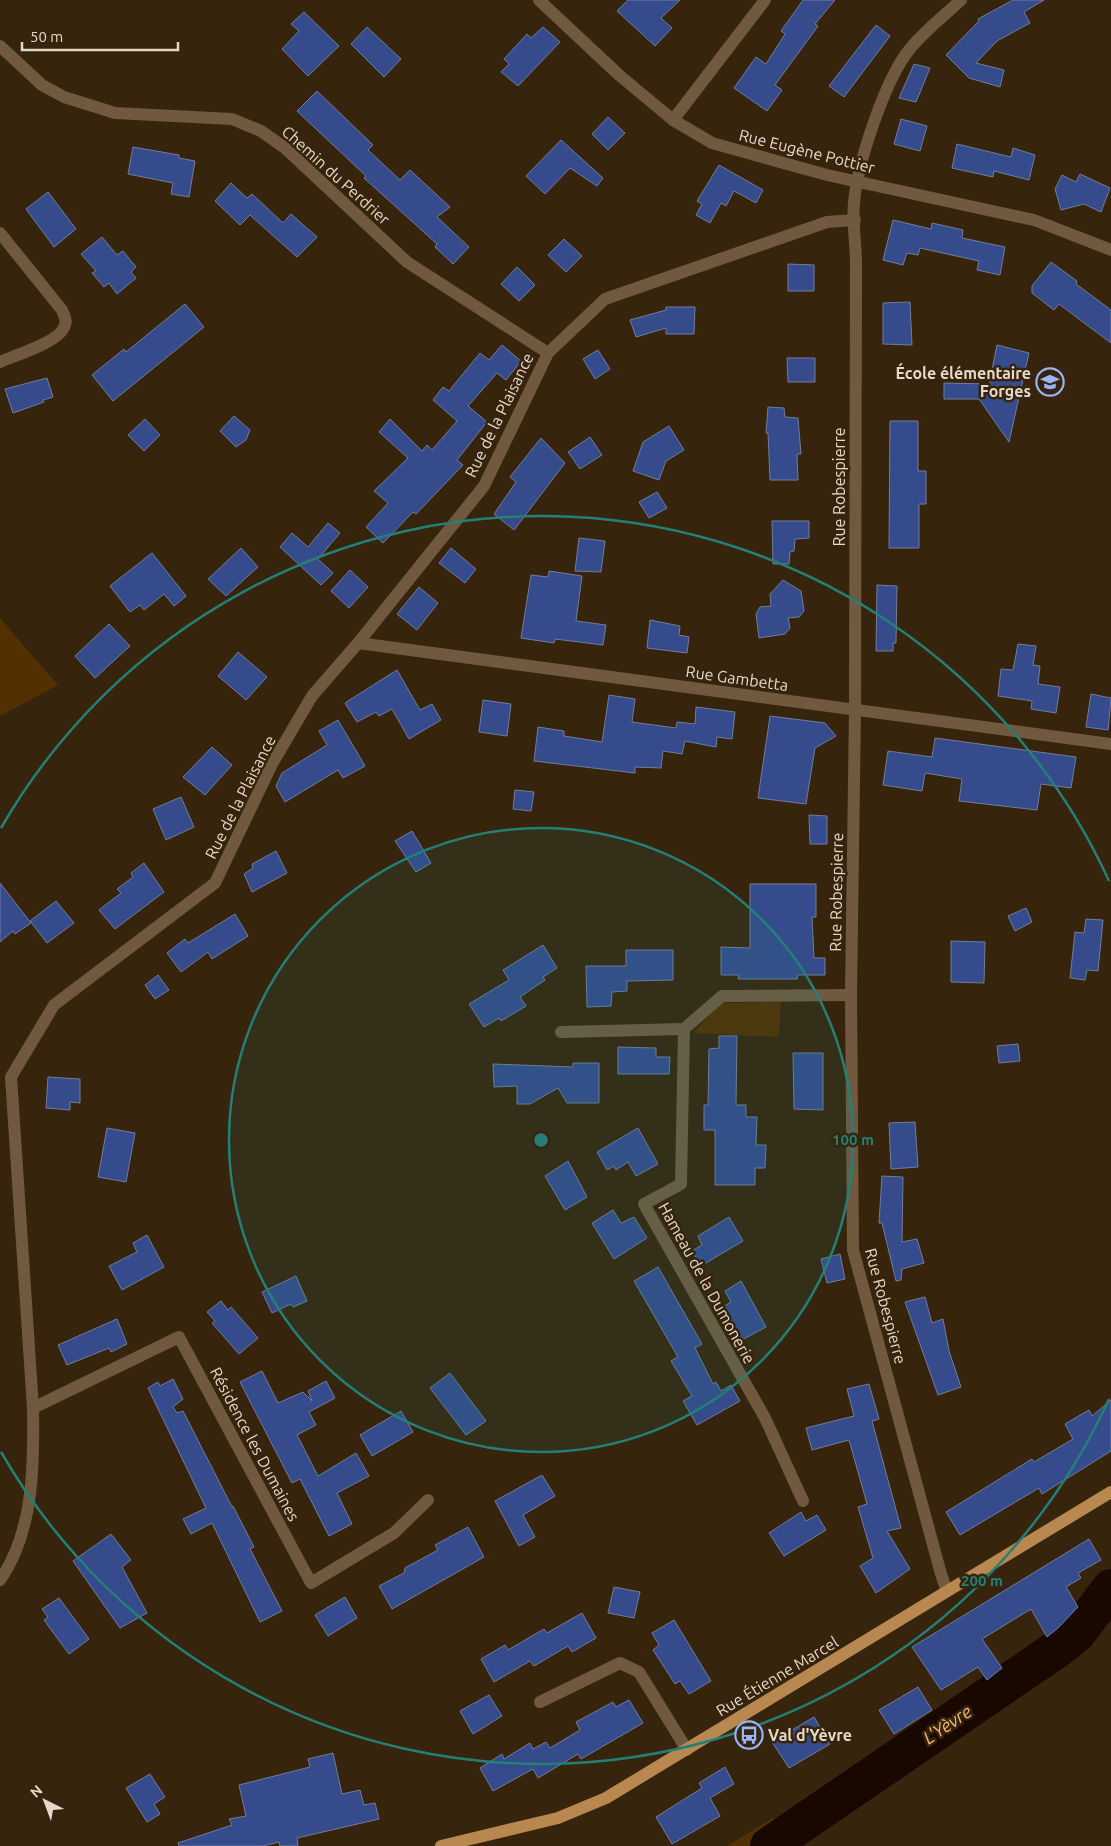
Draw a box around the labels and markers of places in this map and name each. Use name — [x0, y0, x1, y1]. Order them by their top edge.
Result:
place label: École élémentaire Forges — [895, 362, 1031, 400]
school or university icon: École élémentaire Forges — [1035, 367, 1065, 397]
centre of rings — [532, 1131, 550, 1149]
bus stop icon: Val d'Yèvre — [734, 1720, 764, 1750]
place label: Val d'Yèvre — [768, 1726, 852, 1744]

